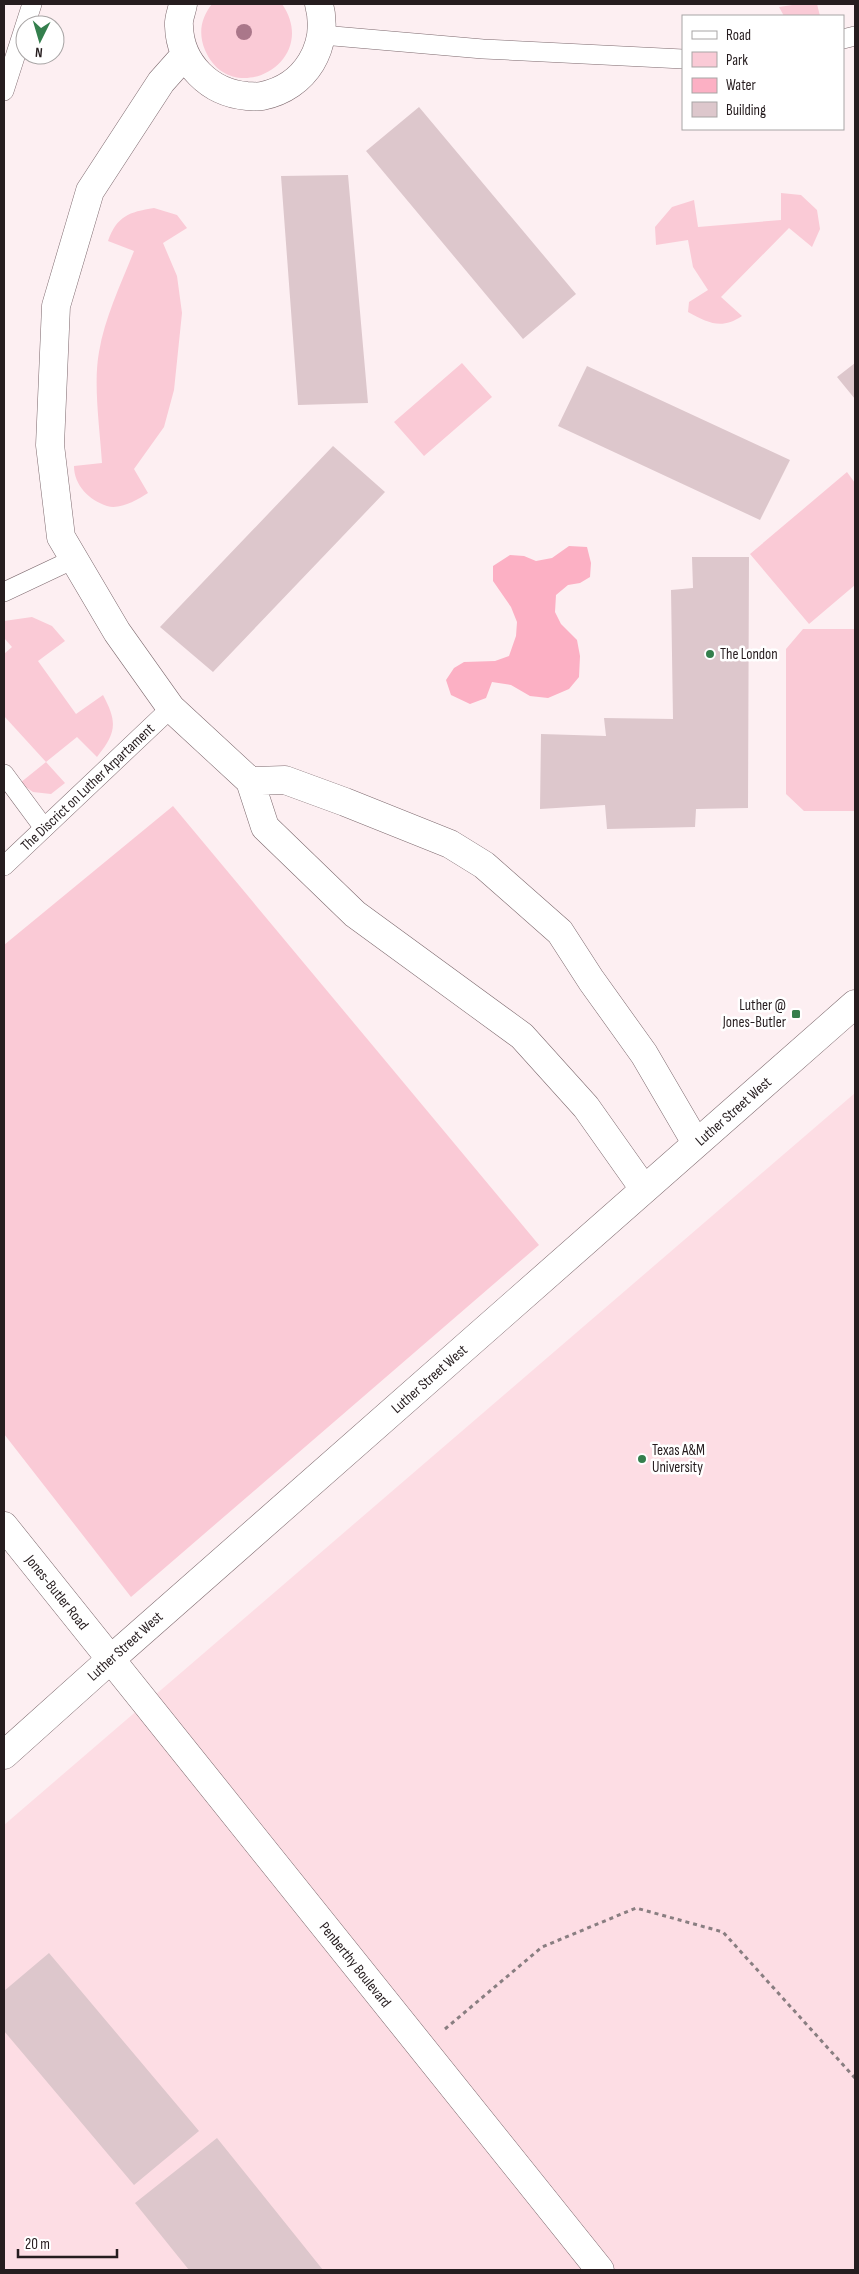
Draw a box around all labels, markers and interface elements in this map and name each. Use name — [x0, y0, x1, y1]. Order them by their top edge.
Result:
north arrow — [15, 15, 65, 65]
legend — [682, 15, 844, 130]
text: Road — [726, 26, 751, 45]
text: N — [34, 44, 43, 61]
text: Park — [726, 51, 748, 70]
text: Water — [726, 76, 757, 95]
text: Building — [726, 101, 766, 120]
place label: The London — [720, 645, 778, 664]
marker: The London — [704, 648, 716, 660]
street label: The Discrict on Luther Arpartament — [17, 719, 159, 855]
place label: Luther @ Jones-Butler — [722, 996, 787, 1032]
marker: Luther @ Jones-Butler — [790, 1008, 802, 1020]
street label: Luther Street West — [692, 1073, 776, 1150]
street label: Luther Street West — [388, 1340, 472, 1418]
place label: Texas A&M University — [652, 1441, 705, 1477]
marker: Texas A&M University — [636, 1453, 648, 1465]
street label: Jones-Butler Road — [20, 1551, 93, 1634]
street label: Luther Street West — [84, 1607, 167, 1685]
street label: Penberthy Boulevard — [315, 1918, 395, 2012]
scale bar — [18, 2226, 116, 2258]
text: 20 m — [25, 2235, 50, 2254]

